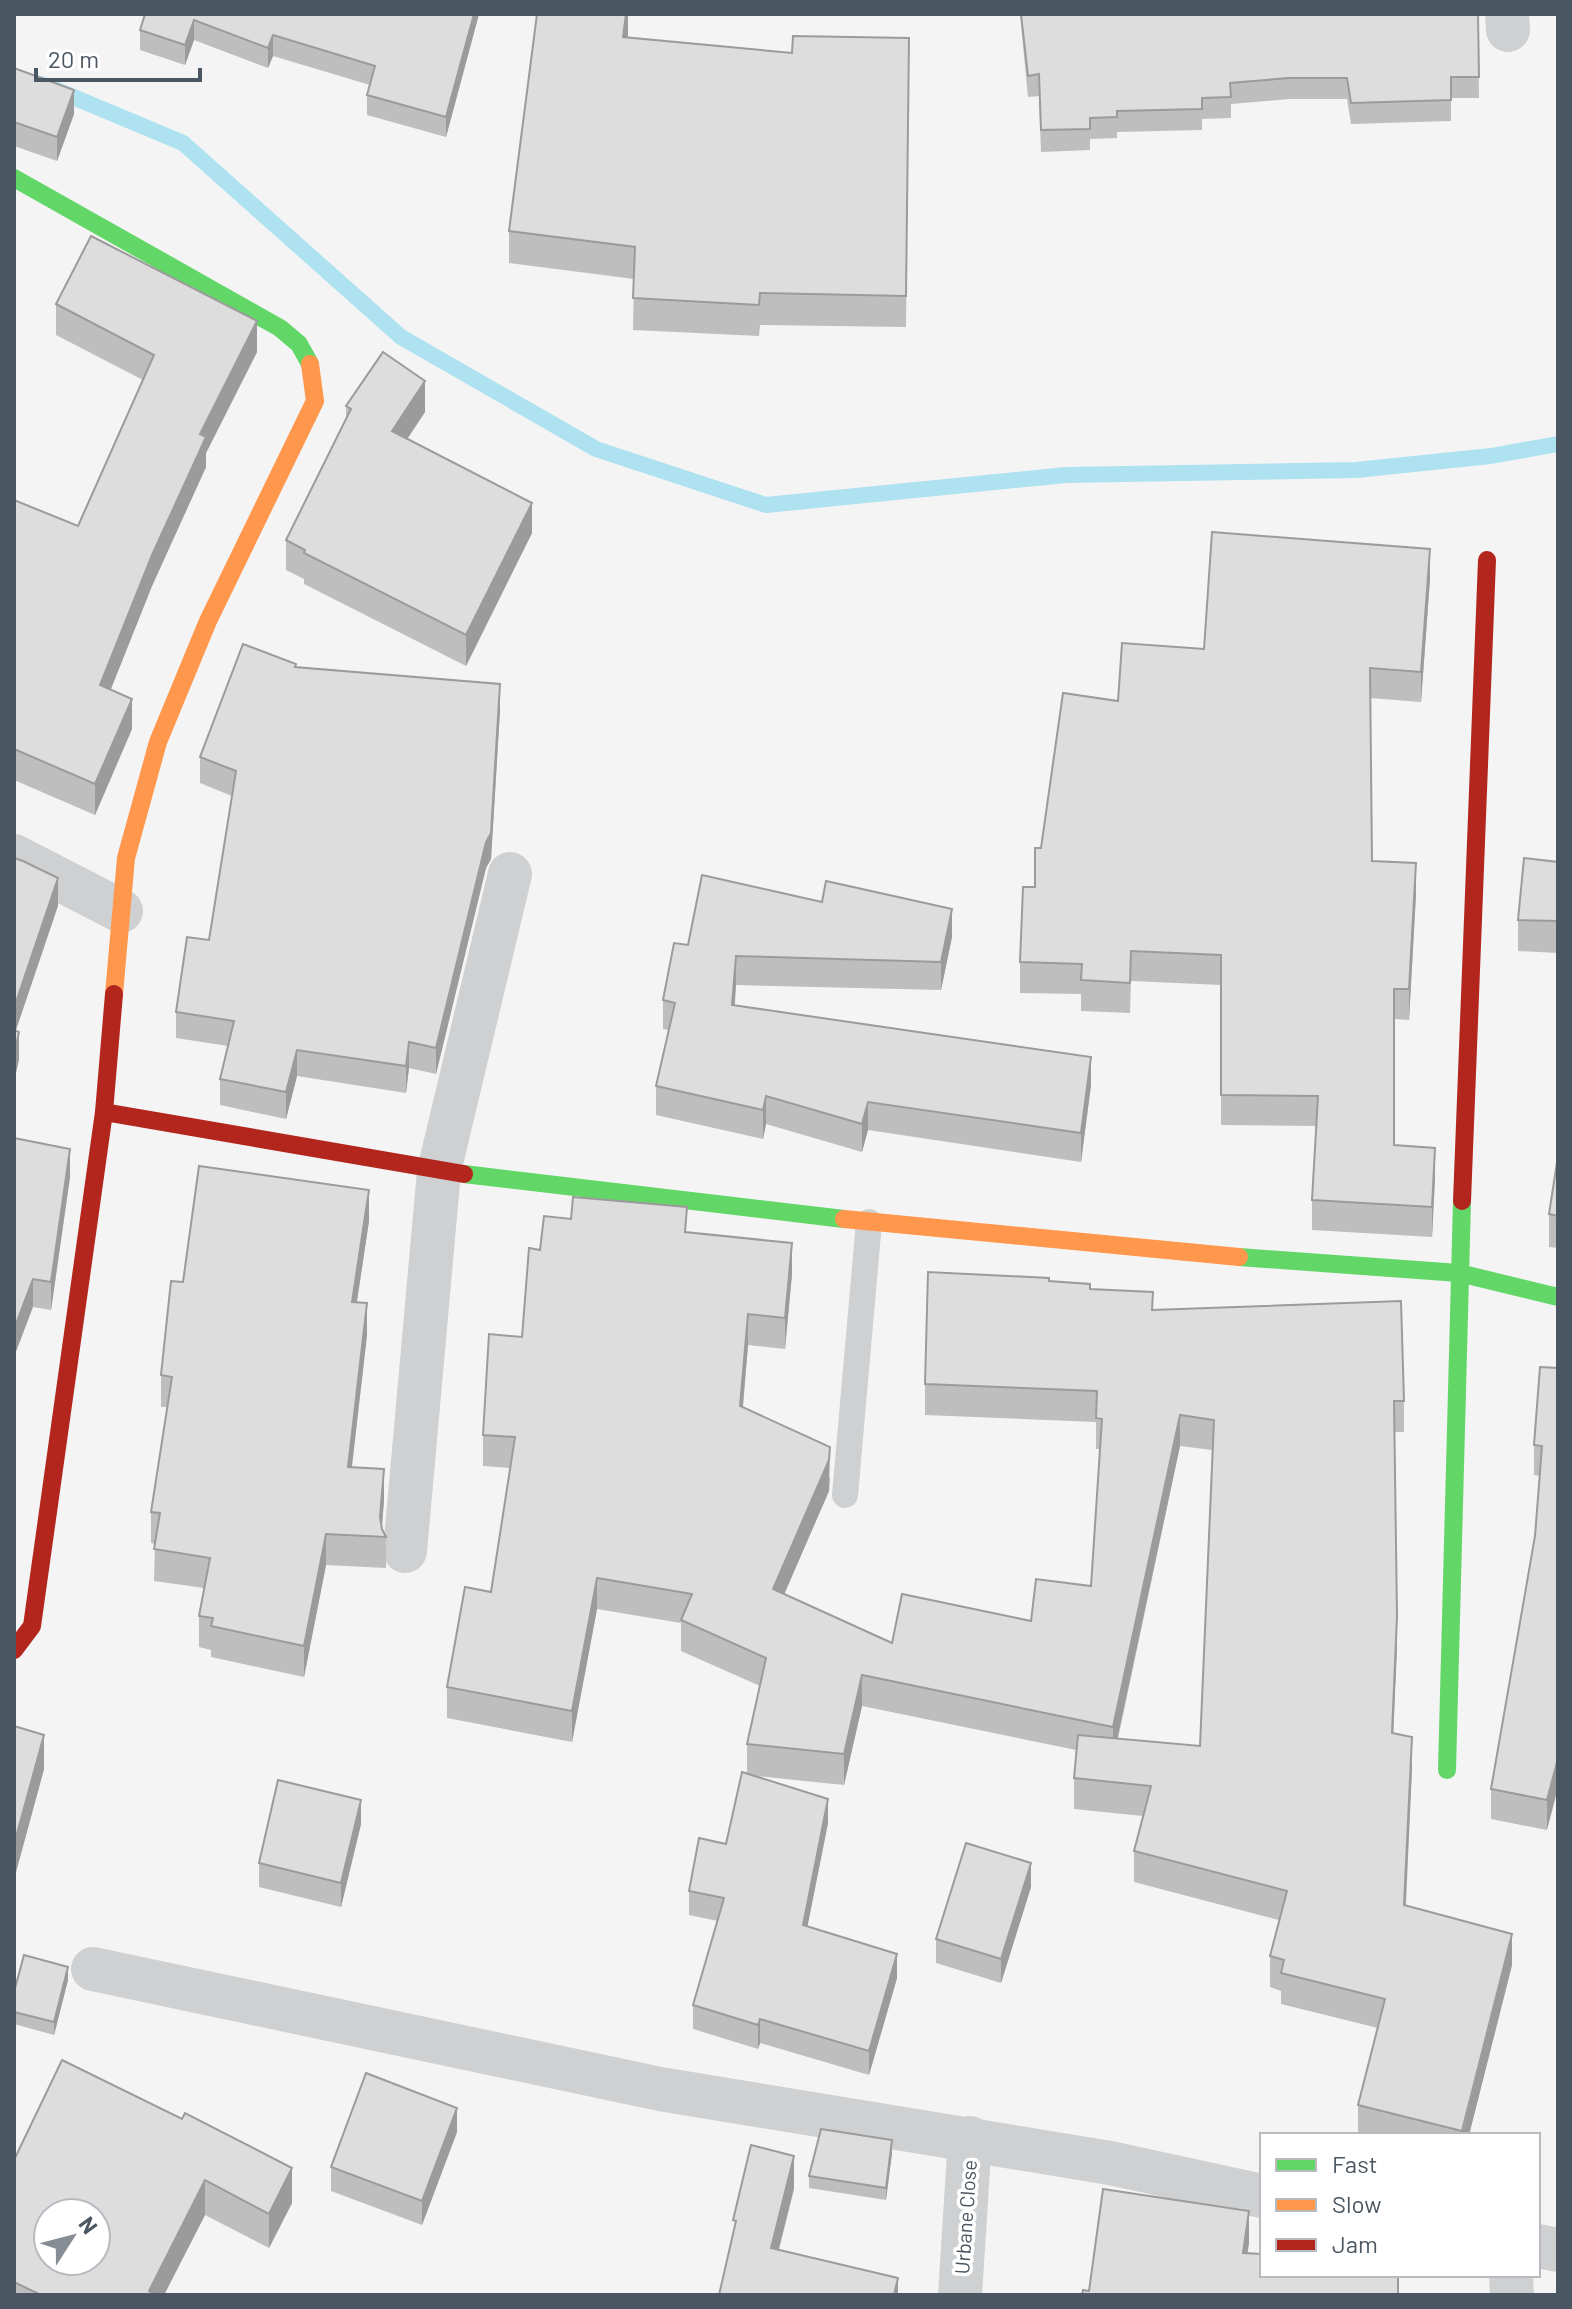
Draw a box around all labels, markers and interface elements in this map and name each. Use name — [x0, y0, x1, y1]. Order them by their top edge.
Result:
scale bar — [36, 32, 200, 82]
text: 20 m — [48, 44, 99, 73]
legend — [1260, 2133, 1540, 2277]
text: Fast — [1332, 2149, 1377, 2178]
street label: Urbane Close — [949, 2159, 981, 2275]
text: Slow — [1332, 2189, 1381, 2218]
north arrow — [32, 2197, 112, 2277]
text: N — [74, 2211, 104, 2238]
text: Jam — [1332, 2229, 1378, 2258]

